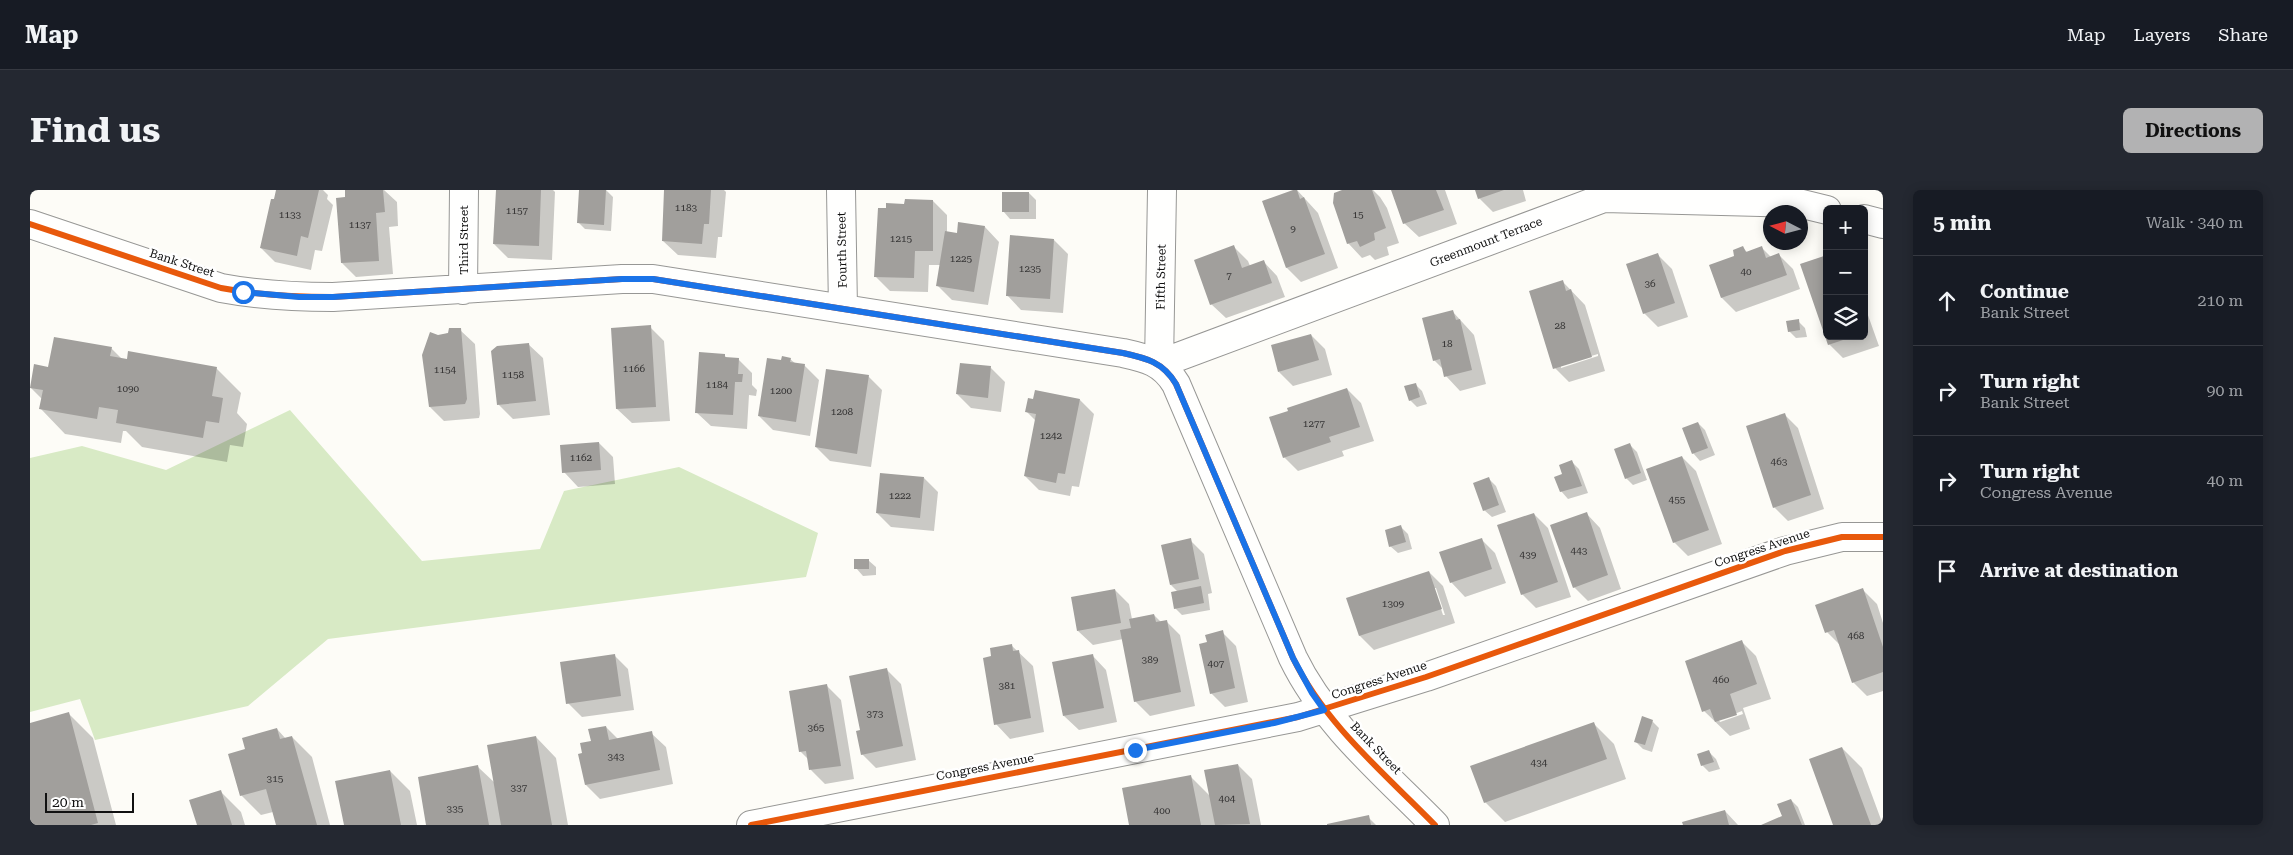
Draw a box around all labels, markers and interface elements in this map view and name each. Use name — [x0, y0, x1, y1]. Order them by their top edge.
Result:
text: Map — [25, 21, 79, 49]
text: Map — [2067, 24, 2106, 45]
text: Layers — [2134, 24, 2190, 45]
text: Share — [2218, 24, 2268, 45]
button: Directions — [2123, 108, 2263, 153]
text: Find us — [30, 110, 160, 151]
house number: 1183 — [675, 202, 698, 213]
street label: Third Street — [457, 205, 471, 275]
house number: 1157 — [506, 205, 529, 216]
north arrow — [1763, 205, 1808, 250]
map controls — [1823, 205, 1868, 340]
button: + — [1823, 205, 1868, 250]
house number: 1133 — [279, 209, 302, 220]
house number: 15 — [1352, 209, 1364, 220]
street label: Fourth Street — [834, 211, 850, 288]
text: 5 min — [1933, 211, 1991, 235]
text: Walk · 340 m — [2146, 213, 2243, 232]
street label: Greenmount Terrace — [1428, 214, 1545, 270]
house number: 1137 — [349, 219, 372, 230]
house number: 9 — [1290, 223, 1296, 234]
house number: 1215 — [890, 233, 913, 244]
street label: Fifth Street — [1153, 244, 1169, 310]
street label: Bank Street — [148, 246, 217, 280]
button: − — [1823, 250, 1868, 295]
house number: 1225 — [950, 253, 973, 264]
house number: 1235 — [1019, 263, 1042, 274]
house number: 40 — [1740, 266, 1752, 277]
house number: 7 — [1226, 270, 1232, 281]
house number: 36 — [1644, 278, 1656, 289]
text: Continue — [1980, 280, 2069, 303]
route start — [232, 281, 255, 304]
icon: ahead — [1933, 287, 1961, 315]
text: 210 m — [2197, 291, 2243, 310]
button: layers — [1823, 295, 1868, 340]
text: Bank Street — [1980, 303, 2069, 322]
house number: 28 — [1554, 320, 1566, 331]
house number: 18 — [1441, 338, 1453, 349]
house number: 1166 — [623, 363, 646, 374]
house number: 1154 — [434, 364, 457, 375]
house number: 1158 — [502, 369, 525, 380]
text: Turn right — [1980, 370, 2080, 393]
icon: right — [1933, 377, 1961, 405]
house number: 1184 — [706, 379, 729, 390]
text: 90 m — [2206, 381, 2243, 400]
house number: 1090 — [117, 383, 140, 394]
house number: 1200 — [770, 385, 793, 396]
text: Bank Street — [1980, 393, 2069, 412]
house number: 1208 — [831, 406, 854, 417]
house number: 1277 — [1303, 418, 1326, 429]
house number: 1242 — [1040, 430, 1063, 441]
house number: 1162 — [570, 452, 593, 463]
house number: 463 — [1771, 456, 1788, 467]
text: Turn right — [1980, 460, 2080, 483]
icon: right — [1933, 467, 1961, 495]
text: 40 m — [2206, 471, 2243, 490]
text: Congress Avenue — [1980, 483, 2113, 502]
house number: 1222 — [889, 490, 912, 501]
house number: 455 — [1669, 494, 1686, 505]
street label: Congress Avenue — [1713, 526, 1812, 570]
house number: 443 — [1571, 545, 1588, 556]
house number: 439 — [1520, 549, 1537, 560]
icon: arrive — [1933, 557, 1961, 585]
text: Arrive at destination — [1980, 559, 2178, 582]
house number: 1309 — [1382, 598, 1405, 609]
house number: 468 — [1848, 630, 1865, 641]
house number: 389 — [1142, 654, 1159, 665]
house number: 407 — [1208, 658, 1225, 669]
street label: Congress Avenue — [1330, 658, 1429, 702]
house number: 460 — [1713, 674, 1730, 685]
house number: 381 — [999, 680, 1016, 691]
house number: 373 — [867, 708, 884, 719]
street label: Bank Street — [1348, 719, 1405, 777]
house number: 365 — [808, 722, 825, 733]
route end — [1124, 739, 1147, 762]
house number: 343 — [608, 751, 625, 762]
street label: Congress Avenue — [935, 751, 1036, 783]
house number: 434 — [1531, 757, 1548, 768]
house number: 315 — [267, 773, 284, 784]
house number: 337 — [511, 782, 528, 793]
scale bar — [45, 790, 134, 813]
house number: 404 — [1219, 793, 1236, 804]
text: 20 m — [52, 794, 84, 810]
house number: 335 — [447, 803, 464, 814]
house number: 400 — [1154, 805, 1171, 816]

